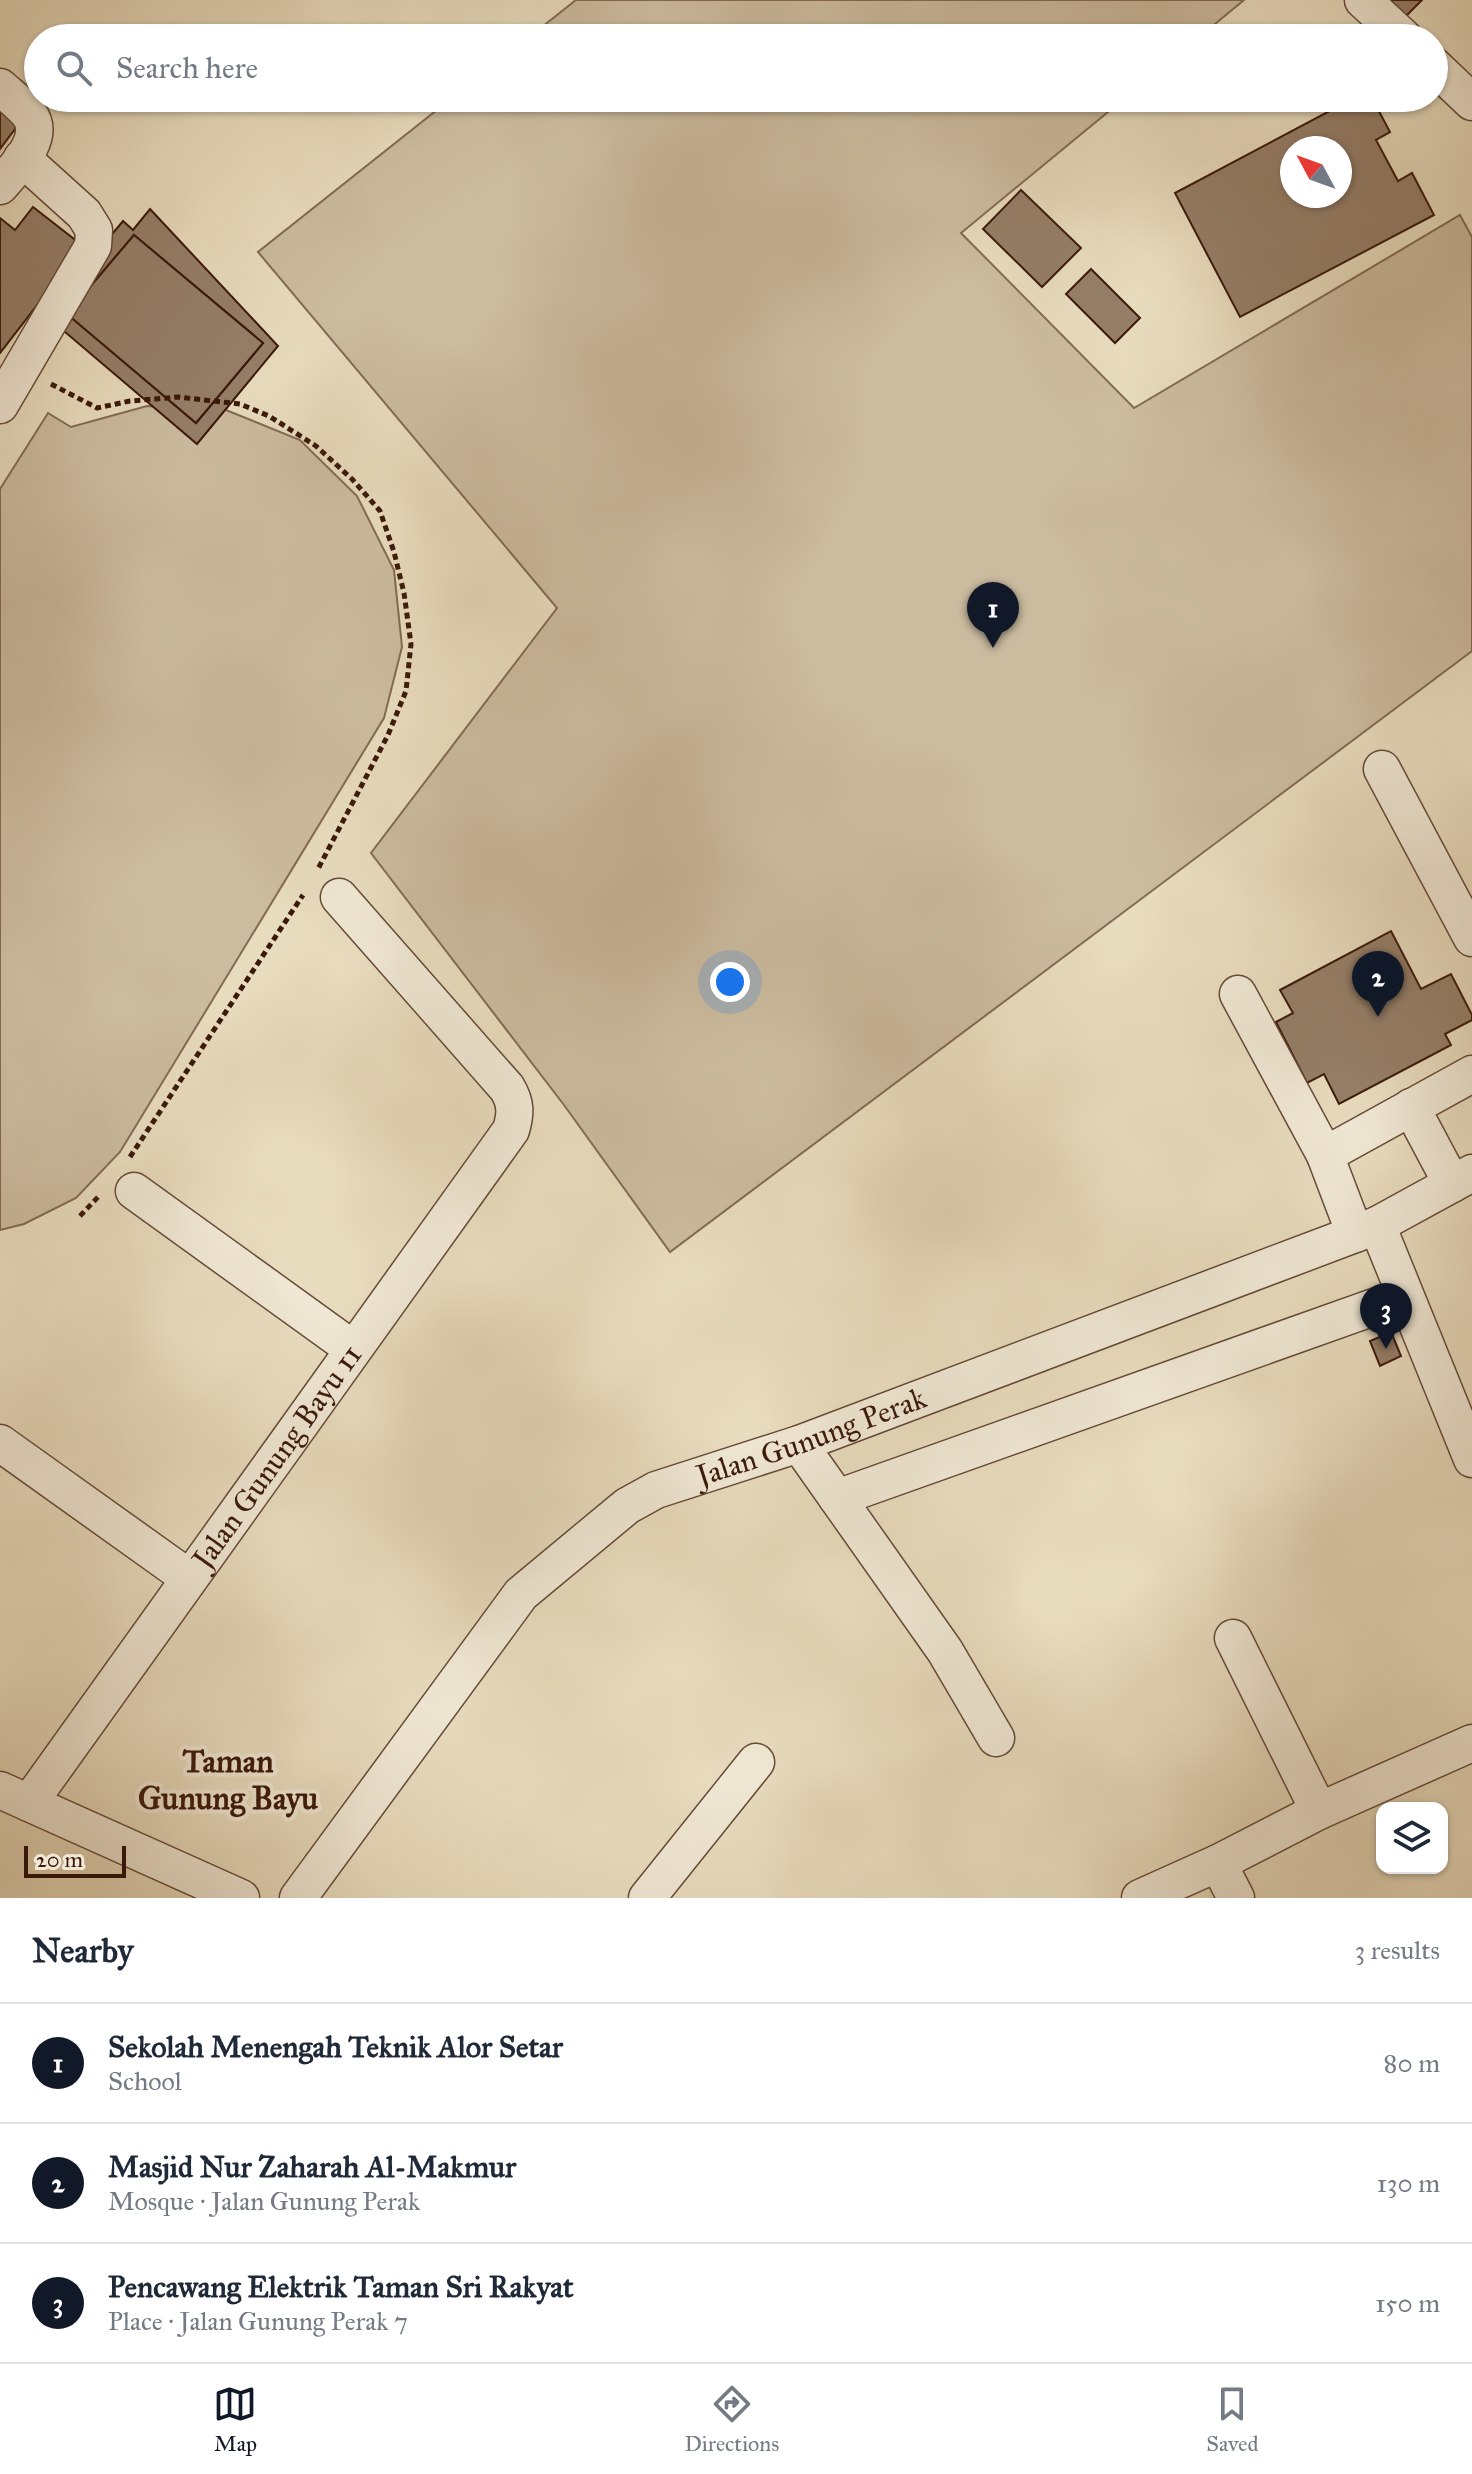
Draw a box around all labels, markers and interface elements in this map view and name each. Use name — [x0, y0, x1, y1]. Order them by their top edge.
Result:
search box — [24, 24, 1448, 112]
icon: search — [52, 46, 96, 90]
text: Search here — [116, 50, 258, 86]
north arrow — [1280, 136, 1352, 208]
pin: 1 — [967, 582, 1019, 648]
pin: 2 — [1352, 951, 1404, 1017]
your location — [710, 962, 750, 1002]
pin: 3 — [1360, 1283, 1412, 1349]
street label: Jalan Gunung Bayu 11 — [183, 1338, 369, 1578]
street label: Jalan Gunung Perak — [689, 1380, 931, 1495]
district label: Taman Gunung Bayu — [138, 1742, 318, 1818]
map controls — [1376, 1802, 1448, 1874]
button: layers — [1376, 1802, 1448, 1874]
scale bar — [24, 1842, 126, 1878]
text: 20 m — [36, 1846, 83, 1873]
text: Nearby — [32, 1930, 134, 1971]
text: 3 results — [1355, 1934, 1440, 1966]
text: Sekolah Menengah Teknik Alor Setar — [108, 2029, 563, 2065]
text: 1 — [53, 2047, 63, 2079]
text: 80 m — [1384, 2047, 1440, 2079]
text: School — [108, 2065, 182, 2097]
text: Masjid Nur Zaharah Al-Makmur — [108, 2149, 516, 2185]
text: 2 — [52, 2167, 64, 2199]
text: 130 m — [1377, 2167, 1440, 2199]
text: Mosque · Jalan Gunung Perak — [108, 2185, 420, 2217]
text: Pencawang Elektrik Taman Sri Rakyat — [108, 2269, 574, 2305]
text: 3 — [53, 2287, 63, 2319]
text: 150 m — [1375, 2287, 1440, 2319]
text: Place · Jalan Gunung Perak 7 — [108, 2305, 408, 2337]
tab: Map — [213, 2382, 257, 2457]
tab: Directions — [684, 2382, 779, 2457]
tab: Saved — [1206, 2382, 1258, 2457]

